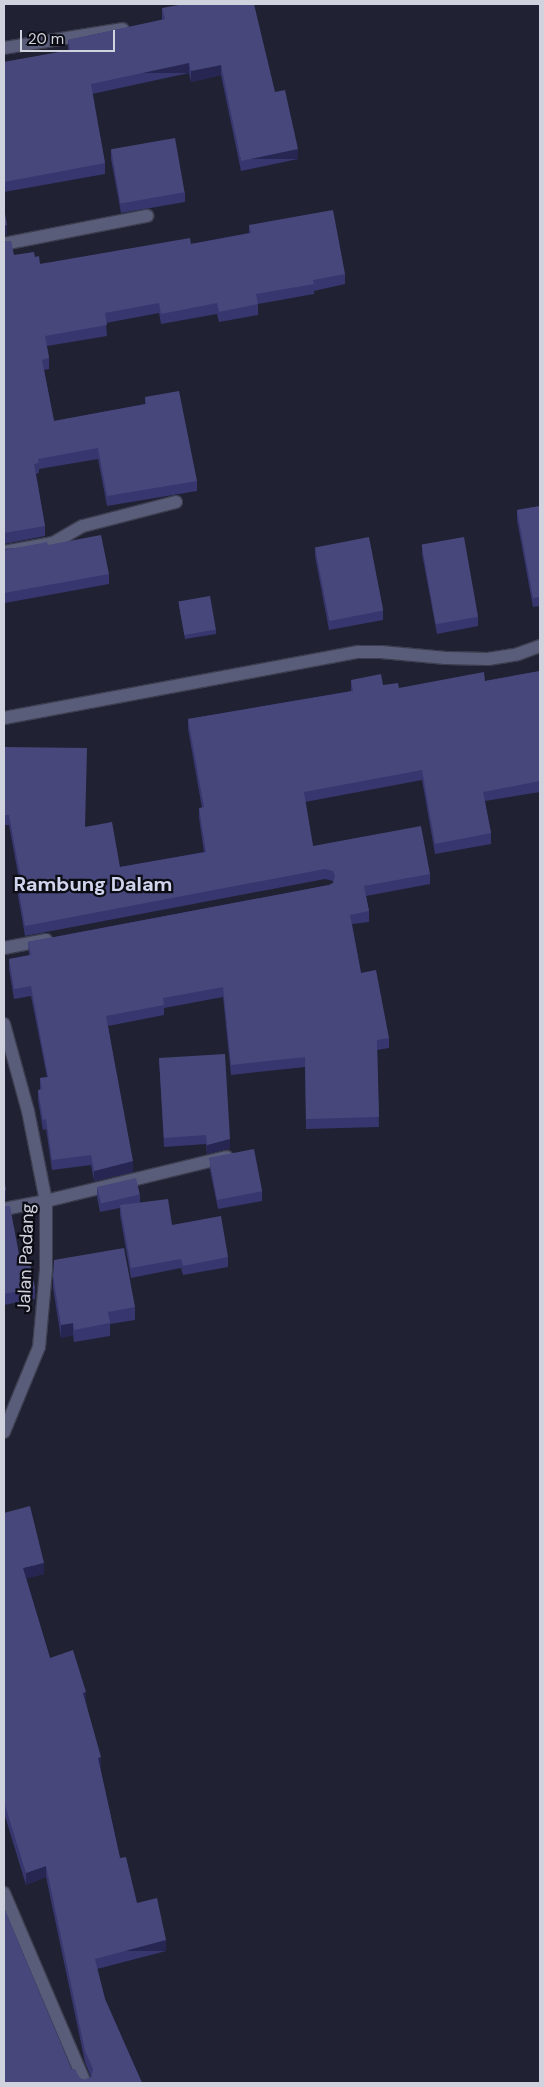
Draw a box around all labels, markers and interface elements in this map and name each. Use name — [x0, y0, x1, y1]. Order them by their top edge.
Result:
scale bar — [22, 20, 118, 52]
text: 20 m — [28, 29, 64, 49]
district label: Rambung Dalam — [14, 872, 172, 896]
street label: Jalan Padang — [13, 1203, 39, 1313]

